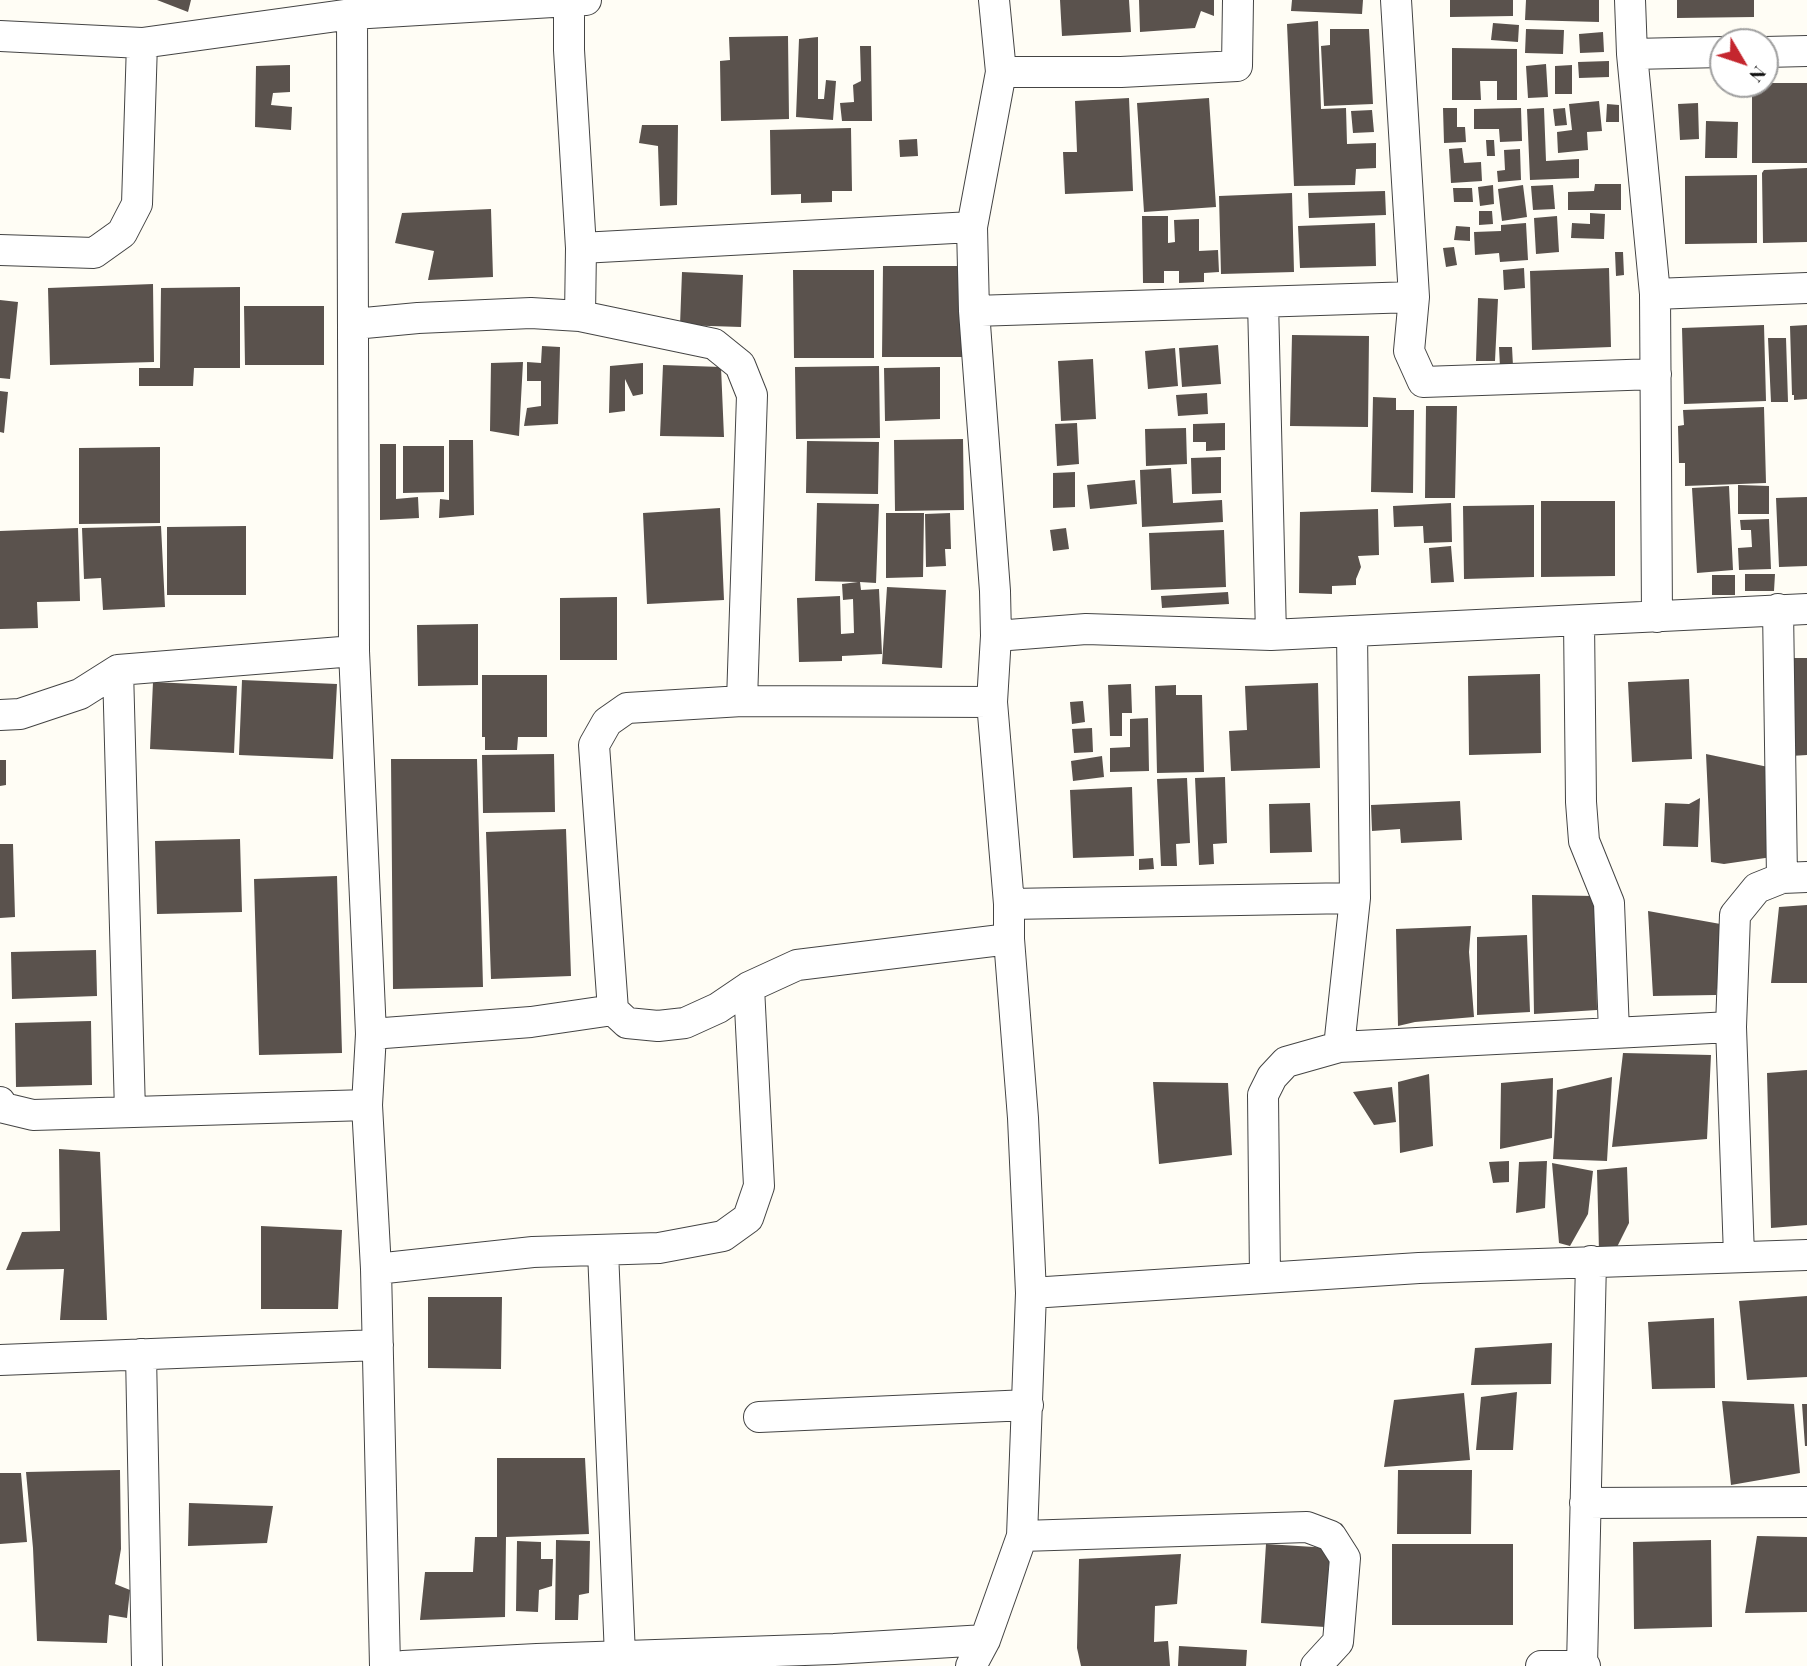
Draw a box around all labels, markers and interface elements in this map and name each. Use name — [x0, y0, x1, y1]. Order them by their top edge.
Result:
north arrow — [1709, 28, 1779, 98]
text: N — [1744, 61, 1773, 88]

